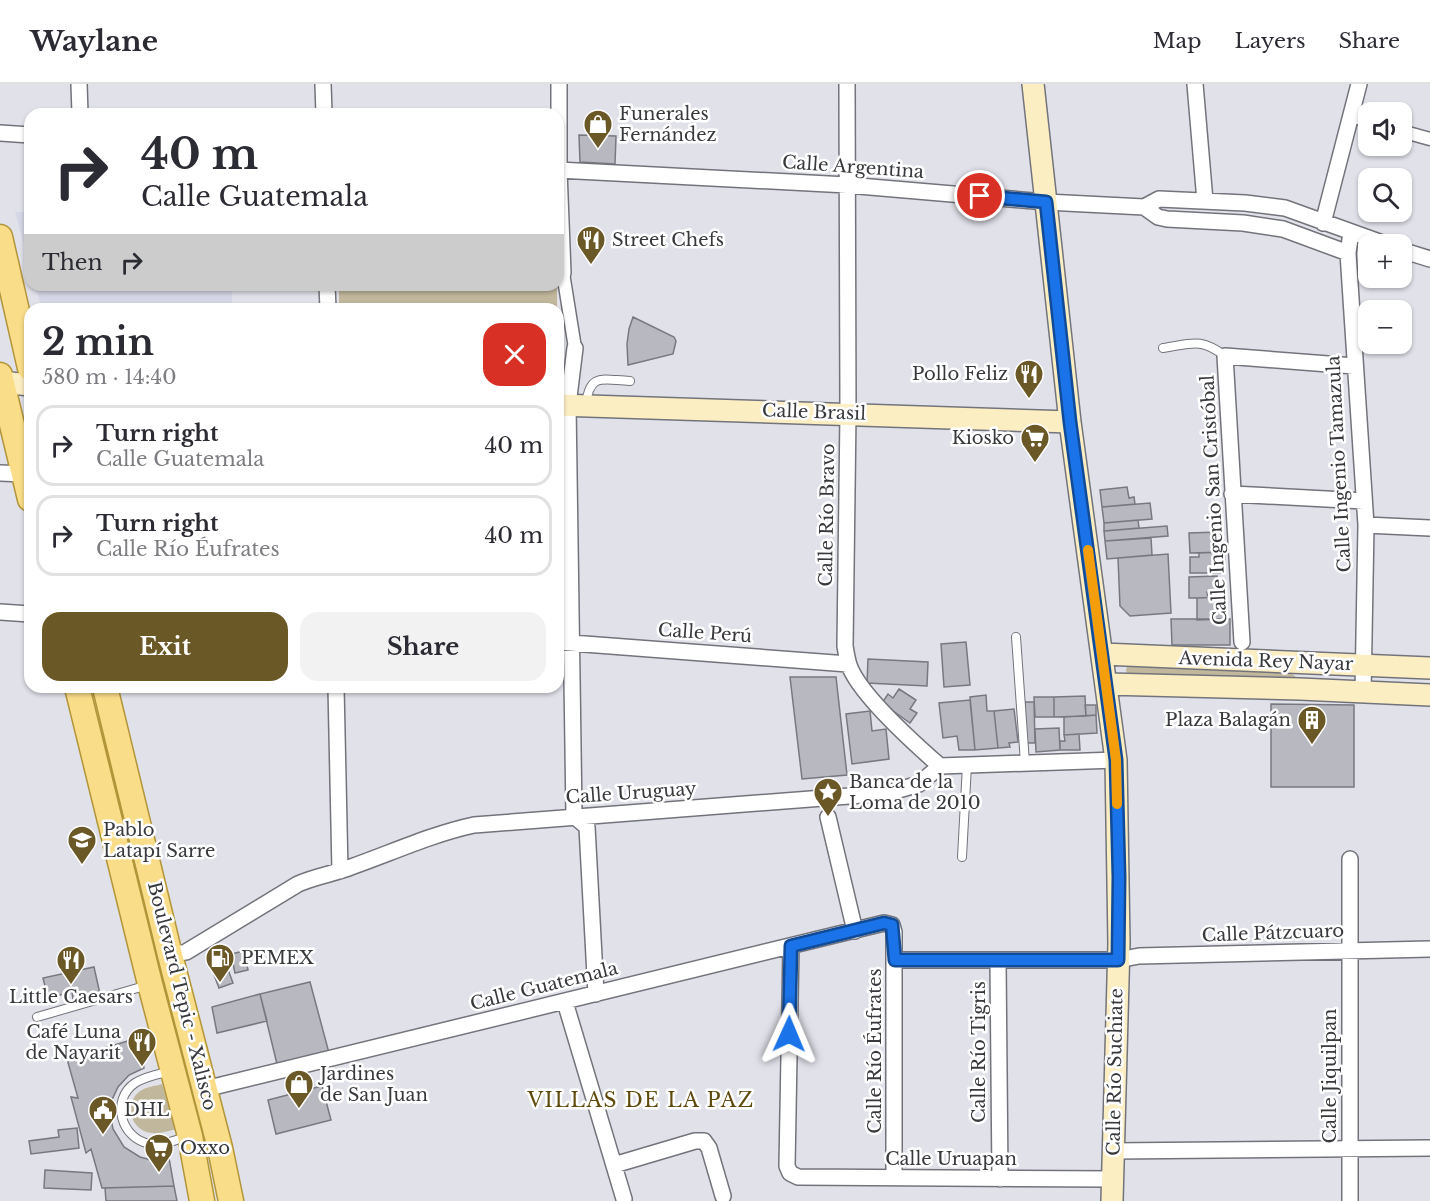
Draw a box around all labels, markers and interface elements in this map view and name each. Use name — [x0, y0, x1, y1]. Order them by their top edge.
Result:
text: Waylane — [30, 24, 158, 59]
text: Map — [1153, 28, 1202, 54]
text: Layers — [1235, 28, 1306, 54]
text: Share — [1339, 28, 1400, 54]
map controls — [1358, 102, 1412, 354]
button: sound — [1358, 102, 1412, 156]
place label: Funerales Fernández — [619, 103, 717, 146]
shop icon: Funerales Fernández — [582, 108, 614, 150]
text: 40 m — [141, 128, 258, 180]
icon: right — [42, 132, 120, 210]
street label: Calle Argentina — [781, 151, 925, 183]
button: search — [1358, 168, 1412, 222]
pin — [954, 170, 1005, 221]
icon: arrive — [963, 179, 996, 212]
text: Calle Guatemala — [141, 180, 368, 213]
restaurant icon: Street Chefs — [575, 224, 607, 266]
place label: Street Chefs — [612, 229, 724, 251]
button: + — [1358, 234, 1412, 288]
icon: right — [115, 246, 148, 279]
text: Then — [42, 249, 103, 276]
button: − — [1358, 300, 1412, 354]
text: 2 min — [42, 320, 154, 365]
button: close — [483, 323, 546, 386]
street label: Calle Ingenio Tamazula — [1322, 355, 1356, 573]
restaurant icon: Pollo Feliz — [1013, 358, 1045, 400]
place label: Pollo Feliz — [912, 363, 1008, 385]
text: 580 m · 14:40 — [42, 365, 176, 389]
street label: Calle Ingenio San Cristóbal — [1196, 374, 1232, 626]
street label: Calle Brasil — [762, 399, 867, 425]
text: Turn right — [96, 420, 218, 447]
supermarket icon: Kiosko — [1019, 422, 1051, 464]
place label: Kiosko — [952, 427, 1014, 449]
icon: right — [45, 429, 78, 462]
text: 40 m — [485, 432, 543, 459]
street label: Calle Río Bravo — [815, 443, 839, 587]
text: Calle Guatemala — [96, 447, 264, 471]
text: Turn right — [96, 510, 218, 537]
icon: right — [45, 519, 78, 552]
text: 40 m — [485, 522, 543, 549]
text: Calle Río Éufrates — [96, 537, 280, 561]
button: Exit — [42, 612, 288, 681]
button: Share — [300, 612, 546, 681]
street label: Calle Perú — [657, 619, 753, 647]
street label: Avenida Rey Nayar — [1177, 647, 1354, 675]
building icon: Plaza Balagán — [1296, 704, 1328, 746]
place label: Plaza Balagán — [1165, 709, 1291, 731]
place label: Banca de la Loma de 2010 — [849, 771, 981, 814]
place icon: Banca de la Loma de 2010 — [812, 776, 844, 818]
street label: Calle Uruguay — [565, 777, 698, 809]
place label: Pablo Latapí Sarre — [103, 819, 215, 862]
school or university icon: Pablo Latapí Sarre — [66, 824, 98, 866]
street label: Boulevard Tepic - Xalisco — [143, 879, 221, 1113]
street label: Calle Pátzcuaro — [1201, 920, 1345, 946]
fuel station icon: PEMEX — [204, 942, 236, 984]
restaurant icon: Little Caesars — [55, 944, 87, 986]
place label: PEMEX — [241, 947, 314, 969]
street label: Calle Guatemala — [468, 957, 620, 1015]
street label: Calle Río Éufrates — [863, 968, 886, 1134]
street label: Calle Río Tigris — [968, 981, 990, 1123]
place label: Little Caesars — [9, 986, 133, 1008]
street label: Calle Río Suchiate — [1103, 988, 1127, 1156]
position arrow — [757, 1002, 821, 1066]
street label: Calle Jiquilpan — [1319, 1009, 1341, 1144]
place label: Café Luna de Nayarit — [25, 1021, 121, 1064]
restaurant icon: Café Luna de Nayarit — [126, 1026, 158, 1068]
place label: Jardines de San Juan — [318, 1063, 428, 1106]
shop icon: Jardines de San Juan — [283, 1068, 315, 1110]
district label: VILLAS DE LA PAZ — [526, 1088, 755, 1112]
public building icon: DHL — [87, 1094, 119, 1136]
place label: DHL — [124, 1099, 169, 1121]
supermarket icon: Oxxo — [143, 1132, 175, 1174]
place label: Oxxo — [180, 1137, 230, 1159]
street label: Calle Uruapan — [885, 1148, 1017, 1170]

